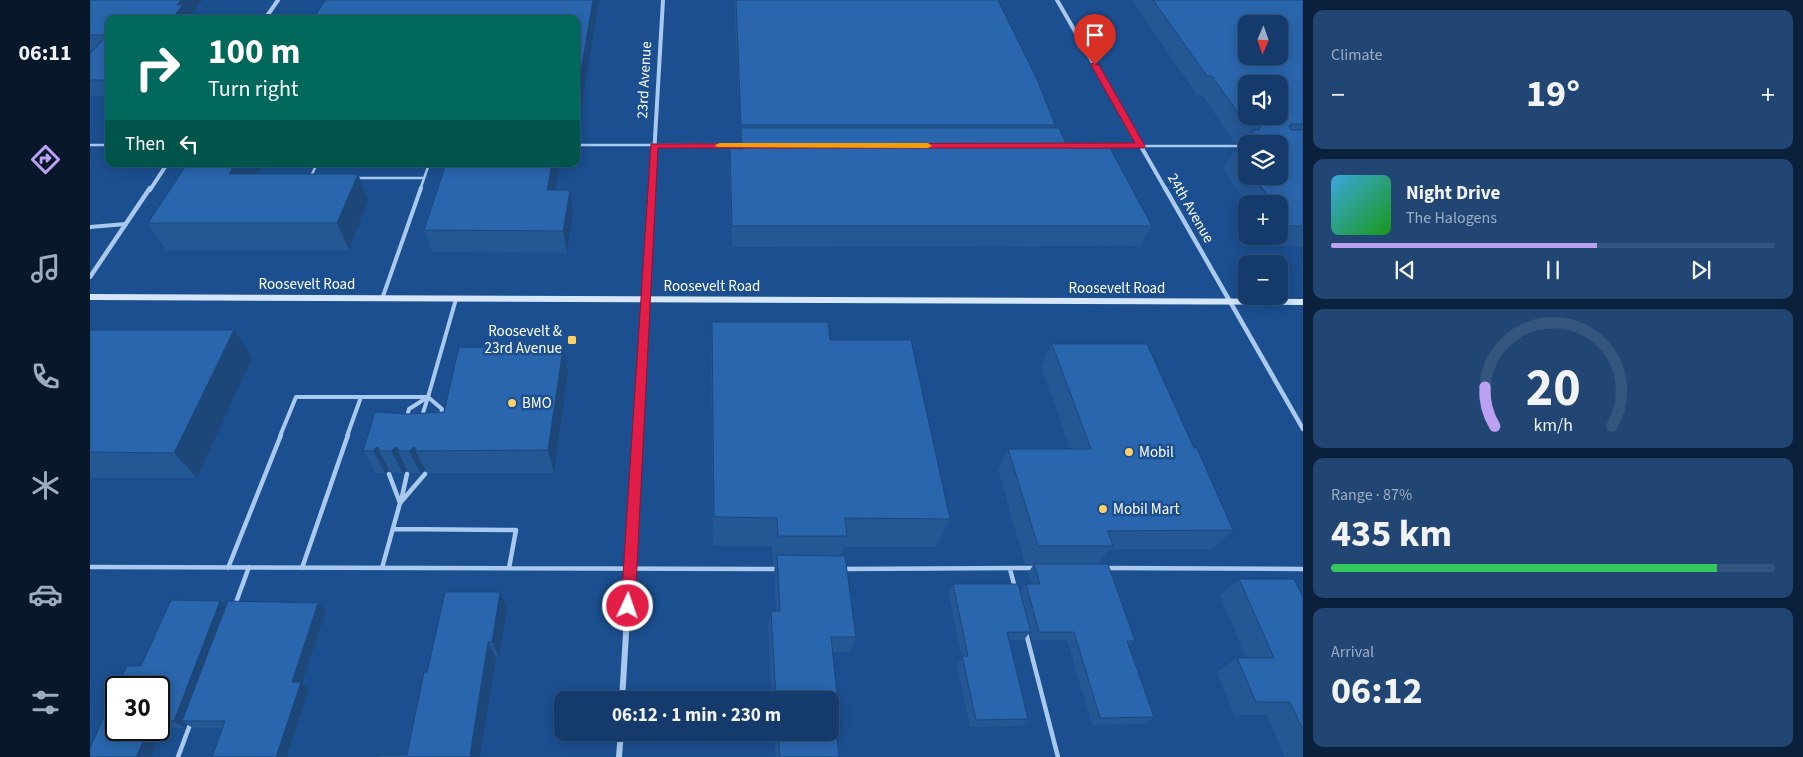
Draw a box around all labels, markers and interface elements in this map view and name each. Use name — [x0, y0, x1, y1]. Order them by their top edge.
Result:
pin — [1074, 14, 1116, 65]
north arrow — [1238, 15, 1288, 65]
map controls — [1238, 15, 1288, 305]
icon: arrive — [1081, 21, 1109, 49]
text: 100 m — [208, 27, 300, 77]
icon: right — [125, 35, 190, 100]
text: 06:11 — [18, 37, 72, 69]
street label: 23rd Avenue — [632, 41, 657, 119]
text: Climate — [1331, 44, 1382, 66]
text: 19° — [1526, 67, 1580, 121]
text: Turn right — [208, 73, 298, 105]
button: sound — [1238, 75, 1288, 125]
text: − — [1331, 75, 1345, 115]
text: + — [1761, 75, 1775, 115]
icon: left — [175, 130, 203, 158]
text: Then — [125, 131, 165, 158]
button: layers — [1238, 135, 1288, 185]
icon: directions — [28, 142, 63, 177]
street label: 24th Avenue — [1162, 169, 1219, 247]
text: Night Drive — [1406, 180, 1500, 207]
button: + — [1238, 195, 1288, 245]
text: The Halogens — [1406, 207, 1497, 229]
icon: music — [28, 251, 63, 286]
button: − — [1238, 255, 1288, 305]
icon: previous — [1391, 256, 1419, 284]
icon: pause — [1539, 256, 1567, 284]
icon: next — [1687, 256, 1715, 284]
street label: Roosevelt Road — [259, 274, 355, 295]
street label: Roosevelt Road — [664, 276, 760, 297]
street label: Roosevelt Road — [1069, 278, 1165, 299]
place label: Roosevelt & 23rd Avenue — [484, 321, 562, 359]
marker: Roosevelt & 23rd Avenue — [566, 334, 578, 346]
text: 20 — [1526, 352, 1580, 426]
icon: phone — [28, 359, 63, 394]
place label: BMO — [522, 393, 552, 414]
marker: BMO — [506, 397, 518, 409]
text: km/h — [1533, 413, 1573, 438]
place label: Mobil — [1139, 442, 1174, 463]
marker: Mobil — [1123, 446, 1135, 458]
icon: climate — [28, 468, 63, 503]
text: Range · 87% — [1331, 484, 1412, 506]
place label: Mobil Mart — [1113, 499, 1180, 520]
marker: Mobil Mart — [1097, 503, 1109, 515]
text: 435 km — [1331, 507, 1452, 561]
icon: car — [28, 577, 63, 612]
position arrow — [601, 579, 653, 631]
text: Arrival — [1331, 641, 1374, 663]
text: 06:12 — [1331, 664, 1423, 718]
speed limit sign: 30 — [105, 676, 170, 741]
icon: filters — [28, 685, 63, 720]
text: 06:12 · 1 min · 230 m — [612, 702, 781, 729]

